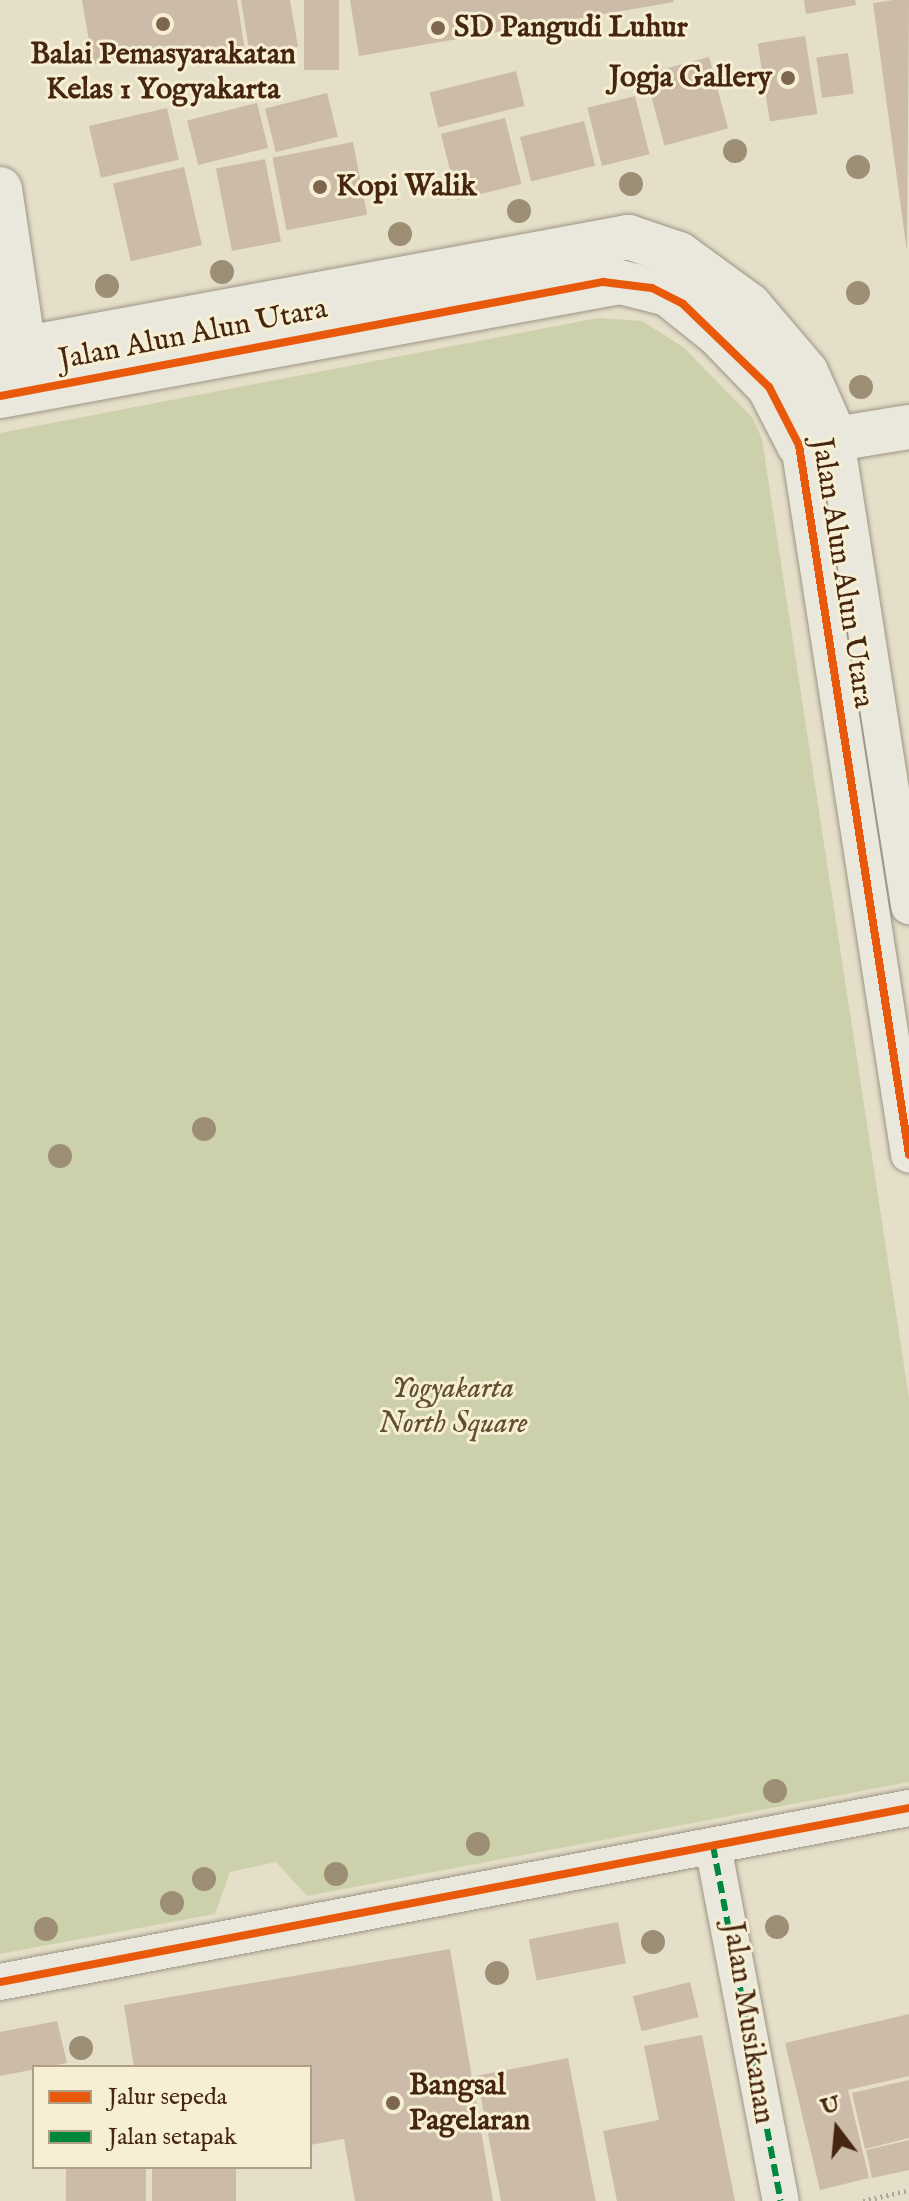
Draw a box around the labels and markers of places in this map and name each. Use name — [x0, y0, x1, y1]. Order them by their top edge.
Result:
place label: SD Pangudi Luhur — [454, 10, 688, 46]
marker: Balai Pemasyarakatan Kelas 1 Yogyakarta — [154, 15, 172, 33]
marker: SD Pangudi Luhur — [429, 19, 447, 37]
place label: Balai Pemasyarakatan Kelas 1 Yogyakarta — [30, 37, 296, 108]
place label: Jogja Gallery — [609, 60, 772, 96]
marker: Jogja Gallery — [779, 69, 797, 87]
place label: Kopi Walik — [336, 169, 476, 205]
marker: Kopi Walik — [311, 178, 329, 196]
place label: Bangsal Pagelaran — [409, 2068, 530, 2138]
marker: Bangsal Pagelaran — [384, 2094, 402, 2112]

